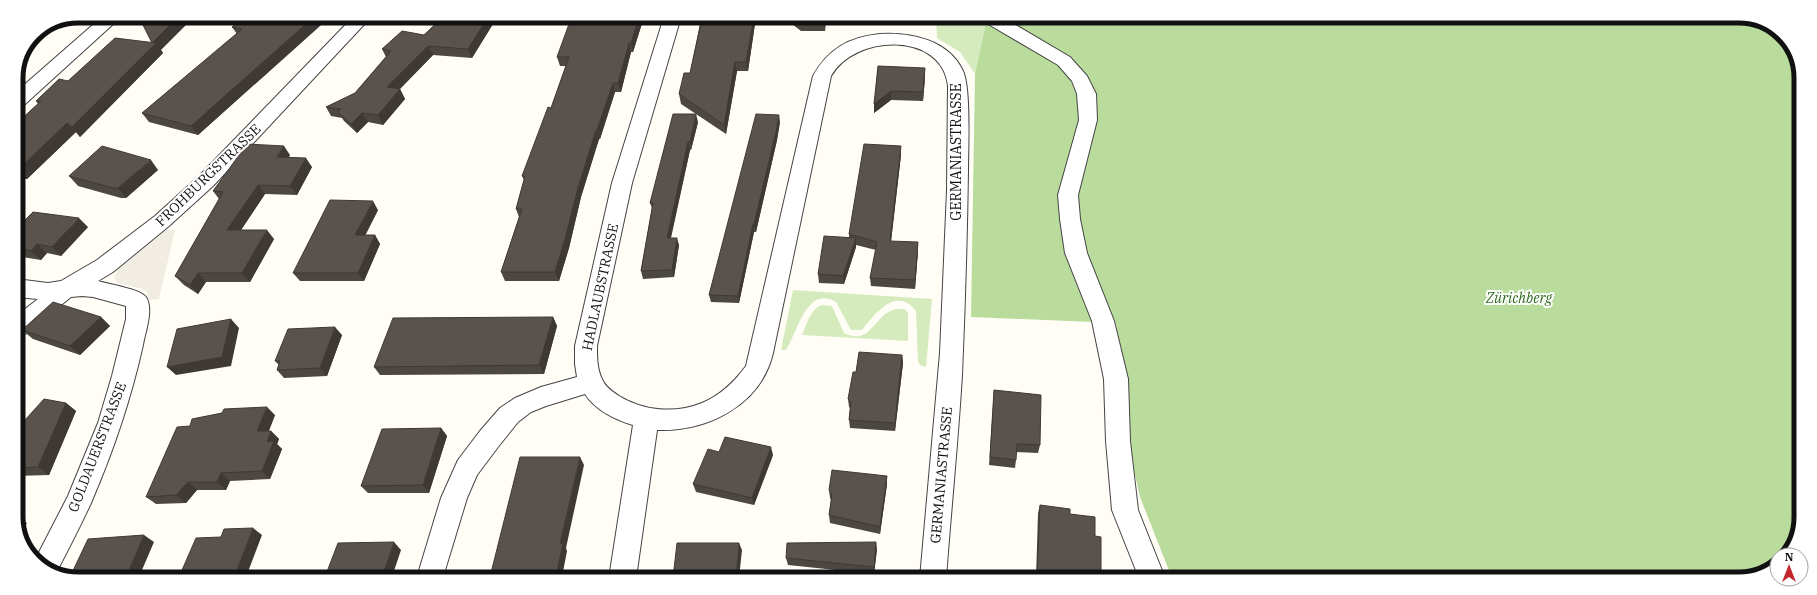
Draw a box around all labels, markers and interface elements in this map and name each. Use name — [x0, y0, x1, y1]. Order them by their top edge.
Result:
street label: GERMANIASTRASSE — [947, 83, 965, 221]
street label: FROHBURGSTRASSE — [151, 120, 265, 230]
street label: HADLAUBSTRASSE — [578, 222, 622, 352]
park label: Zürichberg — [1485, 289, 1552, 307]
street label: GOLDAUERSTRASSE — [64, 379, 130, 515]
street label: GERMANIASTRASSE — [926, 406, 956, 544]
north arrow — [1769, 547, 1809, 587]
text: N — [1785, 550, 1794, 564]

